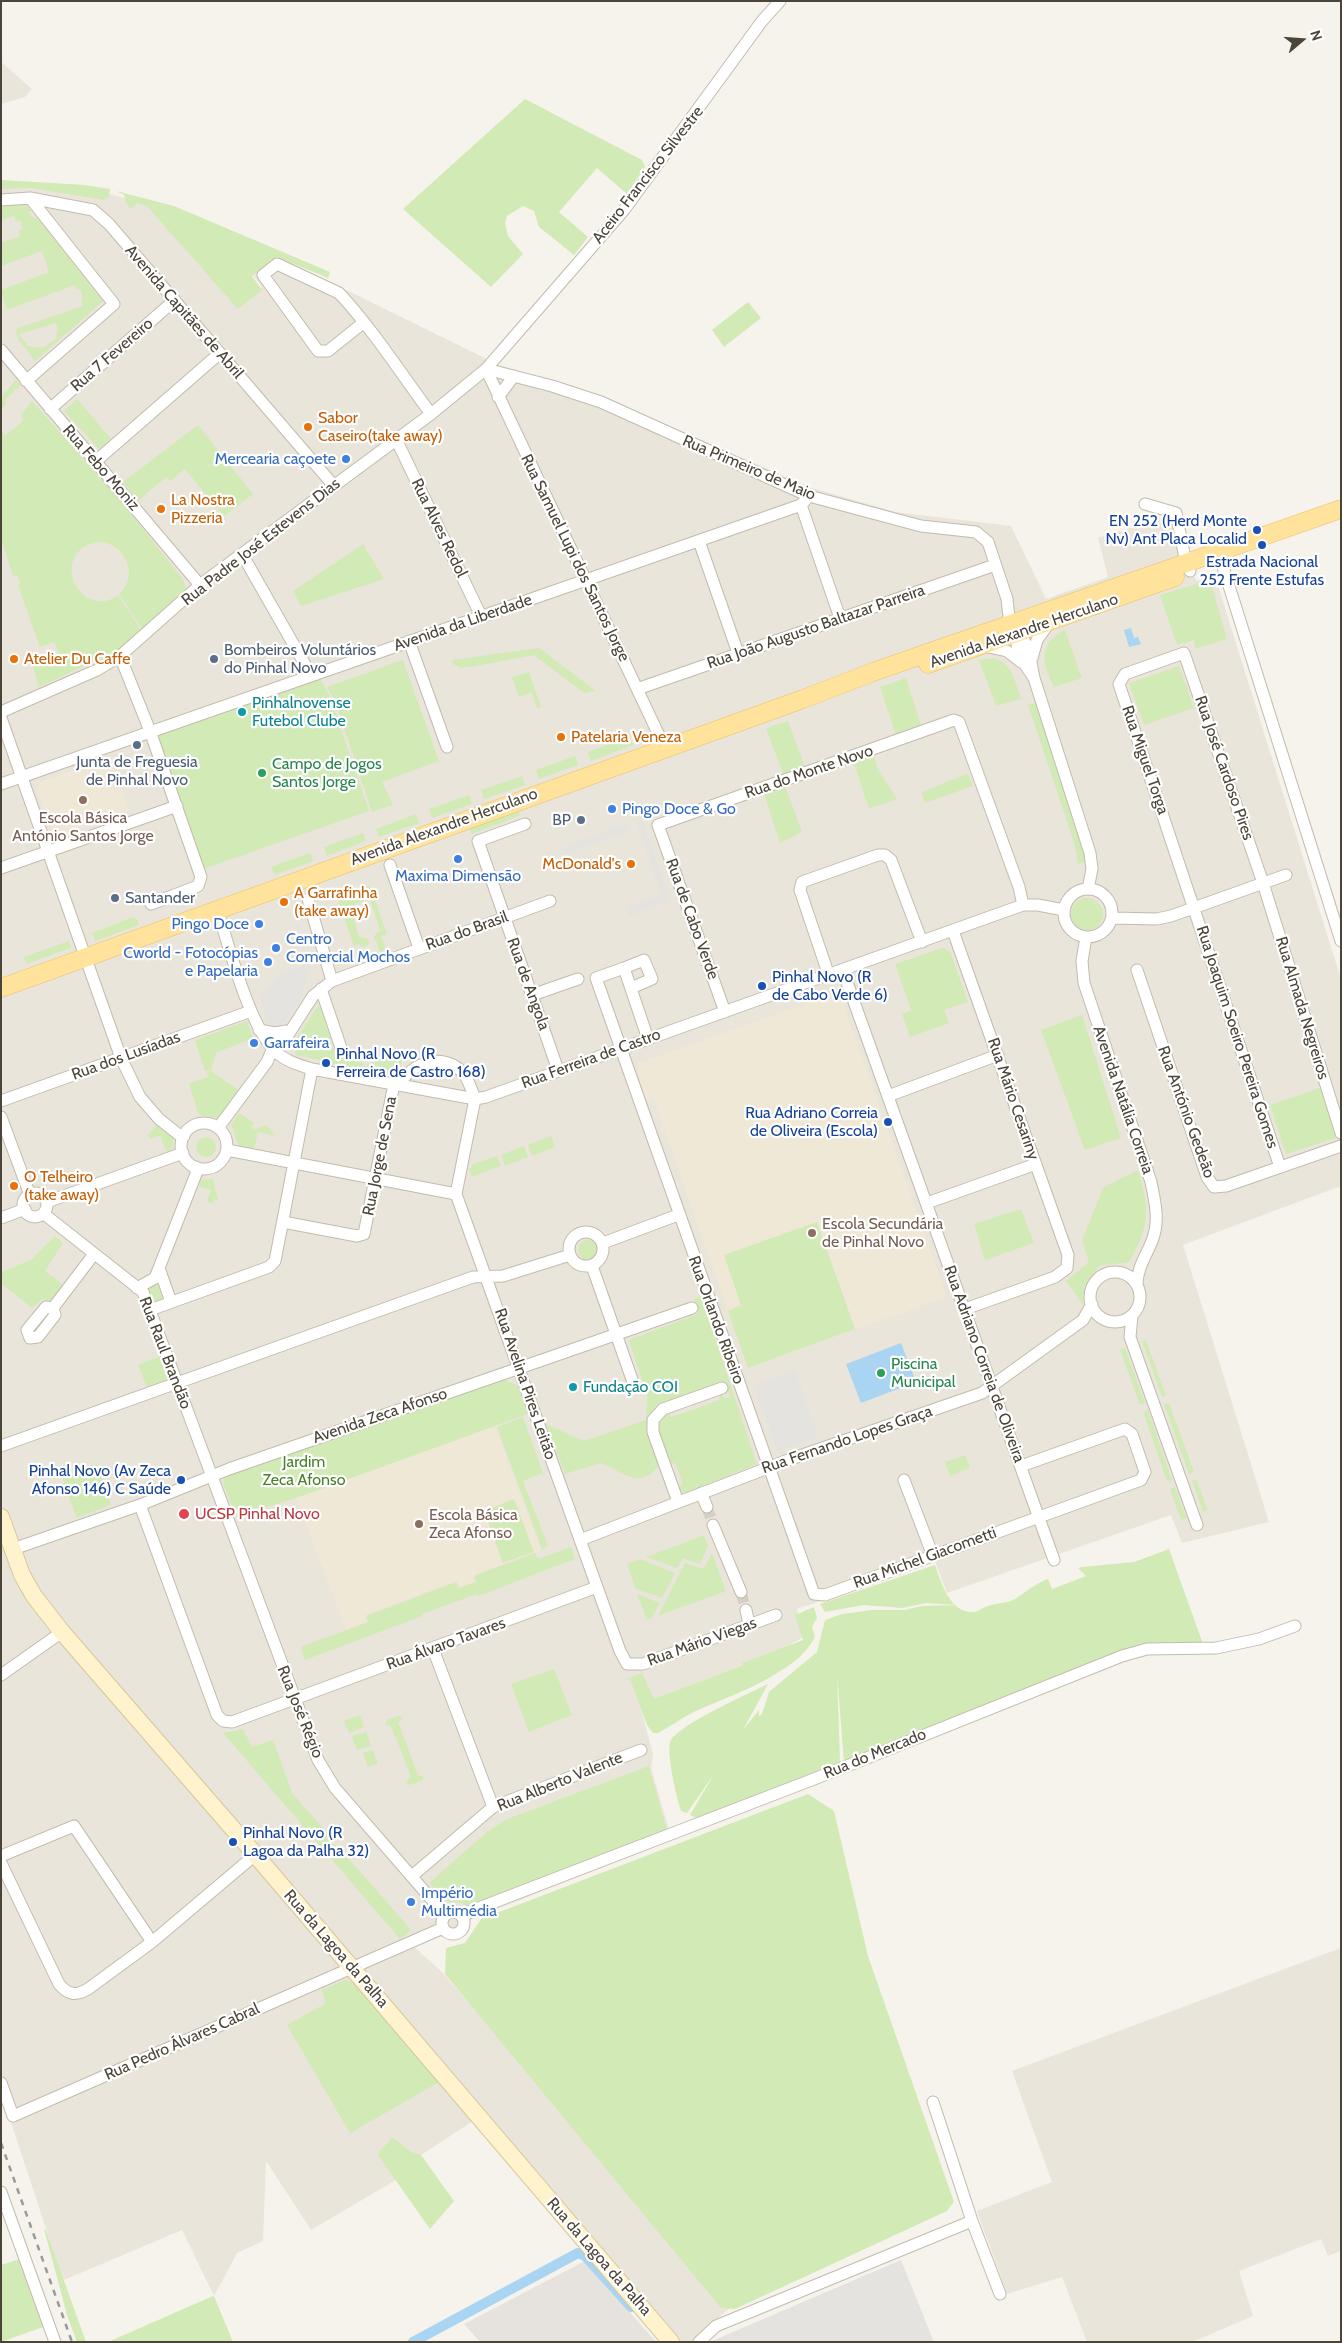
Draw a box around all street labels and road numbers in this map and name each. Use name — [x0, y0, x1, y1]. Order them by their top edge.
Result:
street label: Aceiro Francisco Silvestre — [588, 103, 708, 247]
street label: Avenida Capitães de Abril — [121, 241, 247, 383]
street label: Rua 7 Fevereiro — [67, 314, 157, 396]
street label: Rua Febo Moniz — [58, 421, 144, 515]
street label: Rua Primeiro de Maio — [679, 431, 819, 505]
street label: Rua Samuel Lupi dos Santos Jorge — [516, 451, 634, 665]
street label: Rua Padre José Estevens Dias — [178, 474, 344, 610]
street label: Rua Alves Redol — [407, 475, 471, 581]
street label: Rua João Augusto Baltazar Parreira — [705, 581, 927, 673]
street label: Avenida da Liberdade — [391, 590, 535, 656]
street label: Avenida Alexandre Herculano — [927, 590, 1121, 672]
street label: Rua José Cardoso Pires — [1190, 693, 1258, 843]
street label: Rua Miguel Torga — [1117, 703, 1173, 817]
street label: Rua do Monte Novo — [742, 741, 876, 803]
street label: Avenida Alexandre Herculano — [348, 784, 540, 870]
street label: Rua de Cabo Verde — [661, 856, 723, 982]
street label: Rua do Brasil — [423, 907, 511, 955]
street label: Rua Joaquim Soeiro Pereira Gomes — [1192, 923, 1282, 1151]
street label: Rua Almada Negreiros — [1271, 934, 1333, 1082]
street label: Rua de Angola — [502, 935, 554, 1033]
street label: Avenida Natália Correia — [1089, 1023, 1157, 1177]
street label: Rua Ferreira de Castro — [519, 1025, 663, 1093]
street label: Rua dos Lusíadas — [69, 1027, 183, 1085]
street label: Rua Mário Cesariny — [983, 1035, 1043, 1163]
street label: Rua António Gedeão — [1153, 1043, 1219, 1181]
street label: Rua Jorge de Sena — [359, 1095, 401, 1217]
street label: Rua Orlando Ribeiro — [684, 1253, 748, 1387]
street label: Rua Adriano Correia de Oliveira — [939, 1263, 1029, 1465]
street label: Rua Raul Brandão — [135, 1294, 195, 1412]
street label: Rua Avelina Pires Leitão — [490, 1306, 560, 1462]
street label: Avenida Zeca Afonso — [310, 1384, 450, 1448]
street label: Rua Fernando Lopes Graça — [759, 1402, 935, 1478]
street label: Rua Michel Giacometti — [851, 1523, 999, 1593]
street label: Rua Mário Viegas — [645, 1613, 759, 1671]
street label: Rua Álvaro Tavares — [384, 1614, 508, 1674]
street label: Rua José Régio — [273, 1663, 327, 1761]
street label: Rua do Mercado — [821, 1725, 929, 1783]
street label: Rua Alberto Valente — [495, 1748, 625, 1816]
street label: Rua da Lagoa da Palha — [280, 1886, 392, 2012]
street label: Rua Pedro Álvares Cabral — [102, 1999, 262, 2085]
street label: Rua da Lagoa da Palha — [543, 2194, 655, 2320]

